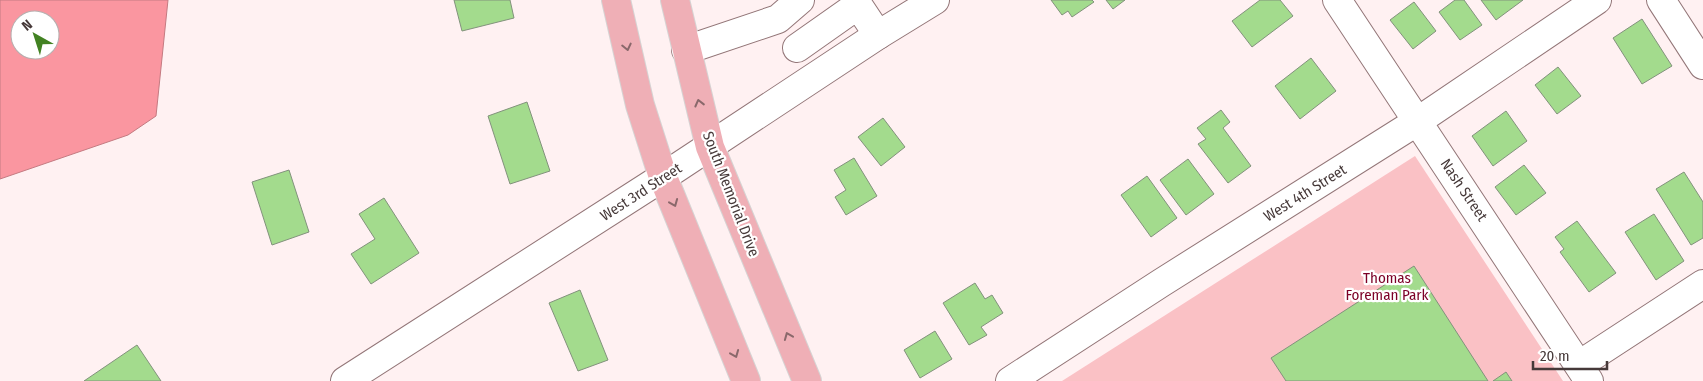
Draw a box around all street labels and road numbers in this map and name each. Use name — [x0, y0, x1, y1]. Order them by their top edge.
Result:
street label: South Memorial Drive — [699, 129, 763, 259]
street label: Nash Street — [1437, 156, 1491, 225]
street label: West 3rd Street — [597, 159, 685, 225]
street label: West 4th Street — [1260, 160, 1350, 225]

